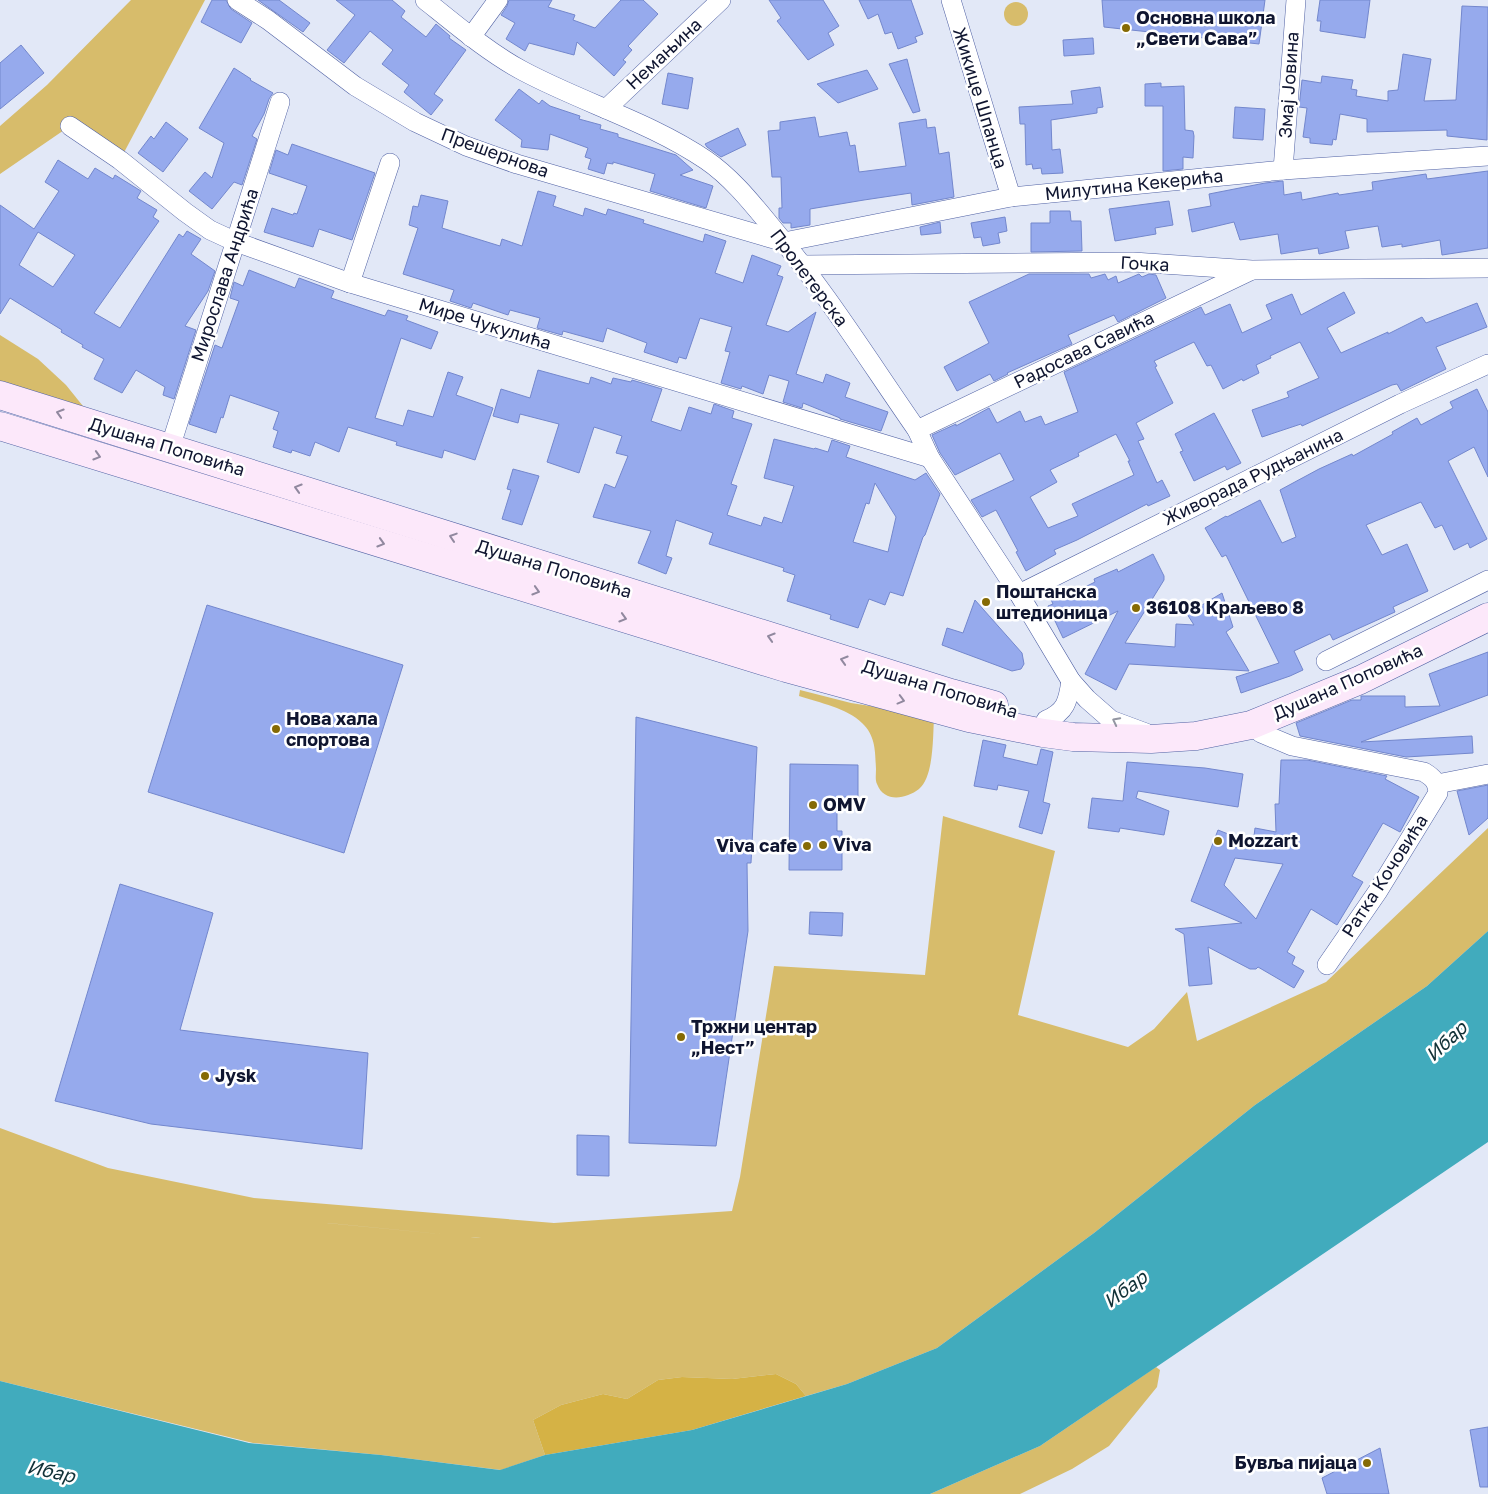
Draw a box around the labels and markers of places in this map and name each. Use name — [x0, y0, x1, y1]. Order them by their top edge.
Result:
place label: Основна школа „Свети Сава” — [1136, 6, 1275, 49]
marker: Основна школа „Свети Сава” — [1120, 22, 1132, 34]
place label: Поштанска штедионица — [996, 580, 1108, 623]
marker: Поштанска штедионица — [980, 596, 992, 608]
place label: 36108 Краљево 8 — [1146, 596, 1304, 618]
marker: 36108 Краљево 8 — [1130, 602, 1142, 614]
place label: Нова хала спортова — [286, 707, 378, 750]
marker: Нова хала спортова — [270, 723, 282, 735]
place label: OMV — [823, 793, 866, 815]
marker: OMV — [807, 799, 819, 811]
place label: Mozzart — [1228, 829, 1298, 851]
place label: Viva — [833, 833, 871, 855]
place label: Viva cafe — [716, 834, 797, 856]
marker: Mozzart — [1212, 835, 1224, 847]
marker: Viva — [817, 839, 829, 851]
marker: Viva cafe — [801, 840, 813, 852]
place label: Тржни центар „Нест” — [691, 1015, 817, 1058]
marker: Тржни центар „Нест” — [675, 1031, 687, 1043]
place label: Jysk — [215, 1064, 257, 1086]
marker: Jysk — [199, 1070, 211, 1082]
place label: Бувља пијаца — [1234, 1451, 1357, 1473]
marker: Бувља пијаца — [1361, 1457, 1373, 1469]

